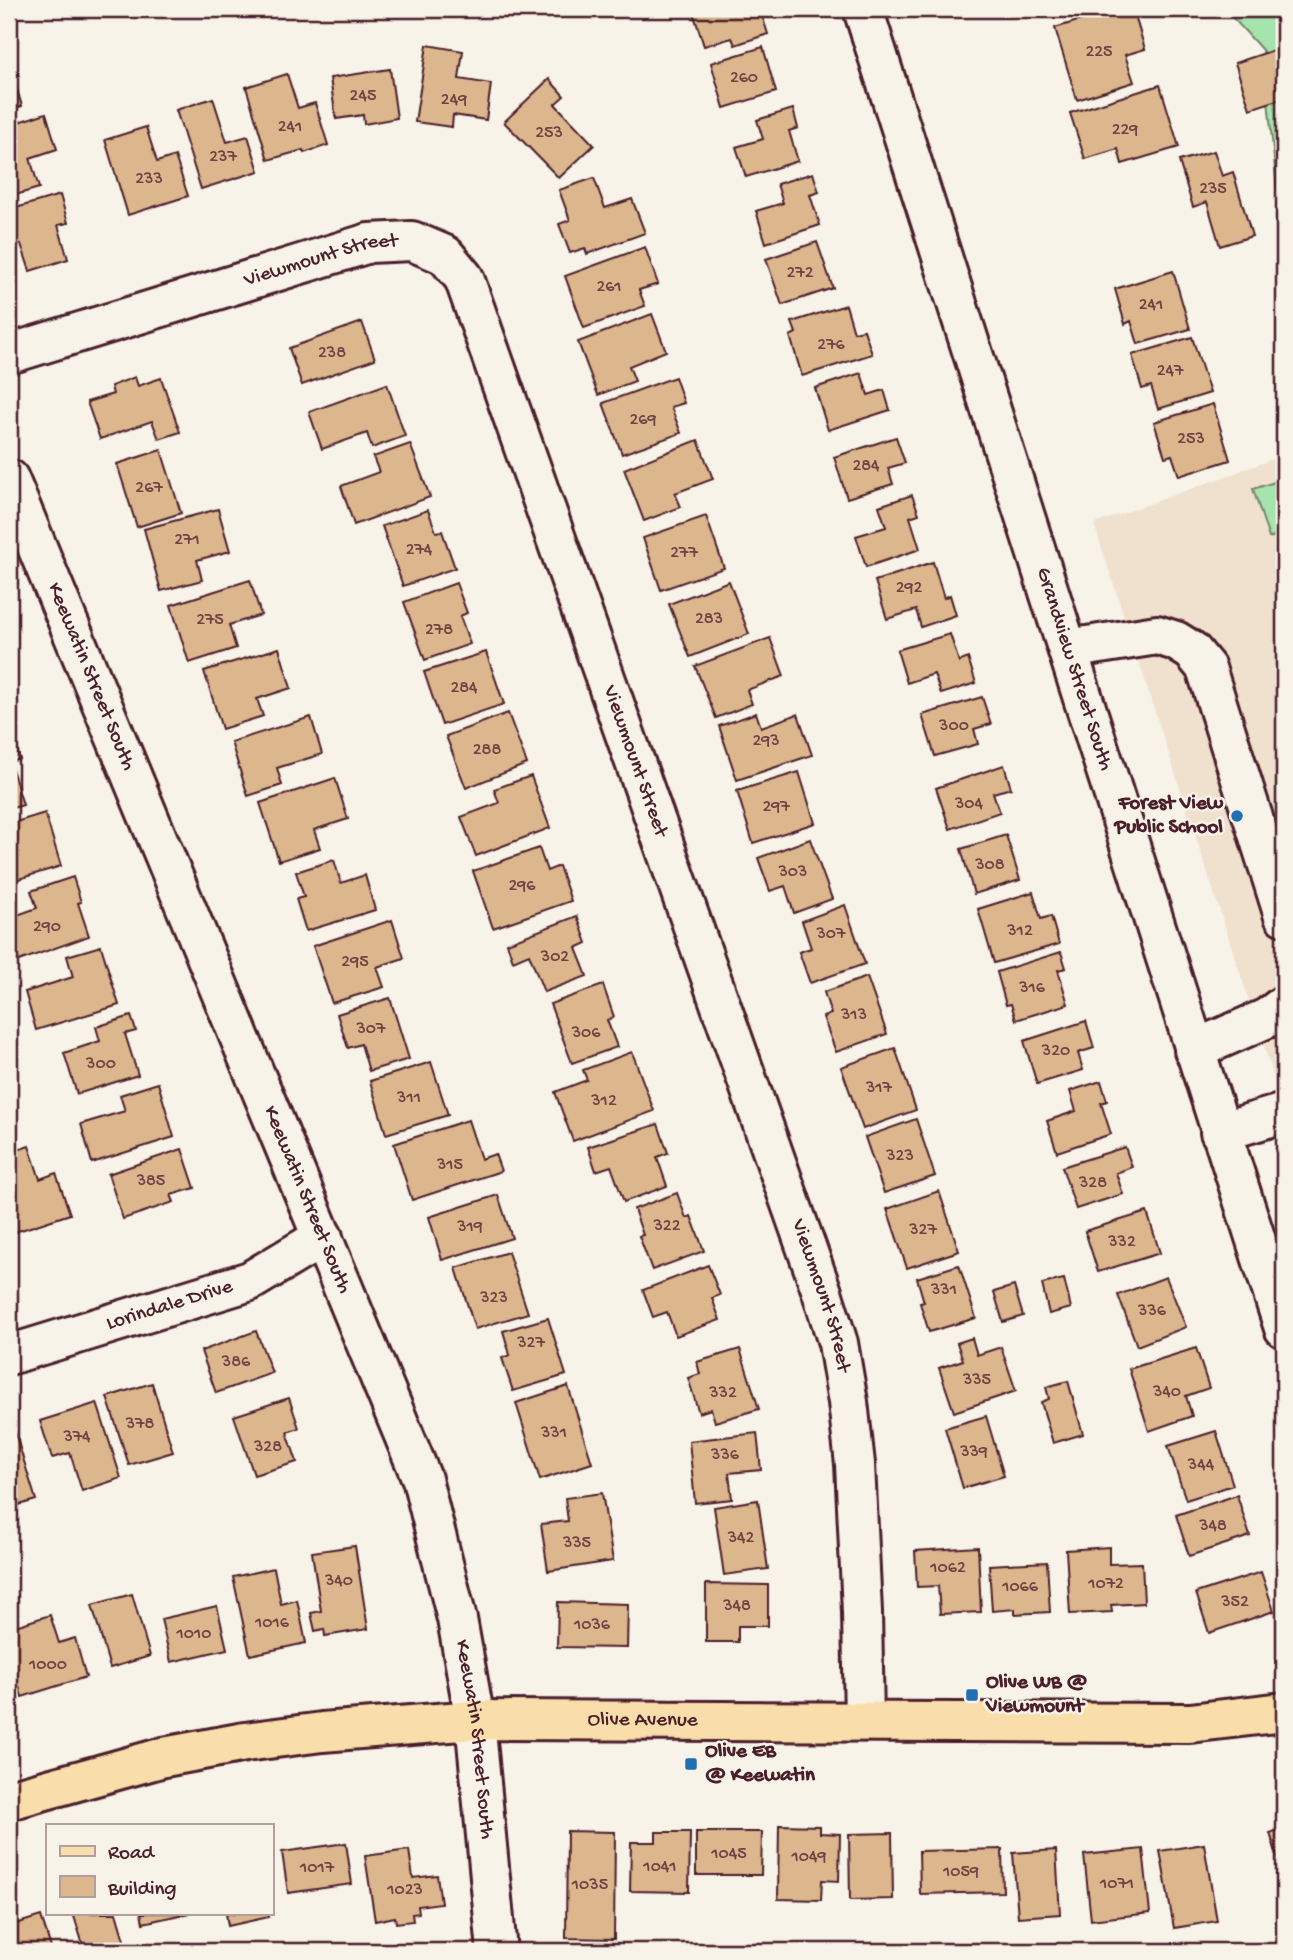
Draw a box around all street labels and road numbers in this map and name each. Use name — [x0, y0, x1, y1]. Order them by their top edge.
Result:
street label: Viewmount Street — [240, 229, 401, 294]
street label: Grandview Street South — [1030, 564, 1118, 774]
street label: Keewatin Street South — [41, 579, 141, 774]
street label: Viewmount Street — [596, 681, 674, 843]
street label: Keewatin Street South — [257, 1102, 357, 1297]
street label: Viewmount Street — [785, 1215, 856, 1376]
street label: Lorindale Drive — [103, 1274, 237, 1337]
street label: Keewatin Street South — [448, 1638, 499, 1840]
street label: Olive Avenue — [588, 1708, 699, 1733]

